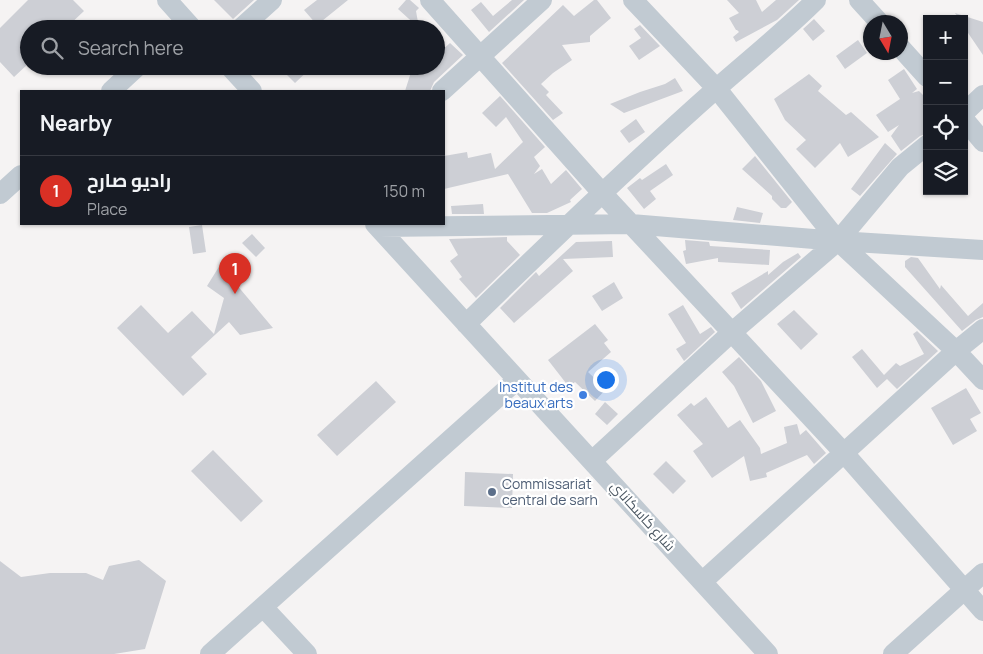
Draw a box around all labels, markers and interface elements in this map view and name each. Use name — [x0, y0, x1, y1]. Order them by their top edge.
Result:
north arrow — [863, 15, 908, 60]
map controls — [923, 15, 968, 195]
button: + — [923, 15, 968, 60]
search box — [20, 20, 445, 75]
icon: search — [38, 34, 66, 62]
text: Search here — [78, 35, 184, 61]
button: − — [923, 60, 968, 105]
button: locate — [923, 105, 968, 150]
text: Nearby — [40, 109, 112, 137]
button: layers — [923, 150, 968, 195]
text: راديو صارح — [87, 167, 171, 193]
text: 1 — [52, 180, 60, 202]
text: 150 m — [383, 180, 425, 202]
text: Place — [87, 198, 127, 220]
pin: 1 — [219, 253, 251, 294]
your location — [593, 367, 619, 393]
place label: Institut des beaux arts — [499, 377, 573, 412]
marker: Institut des beaux arts — [577, 389, 589, 401]
place label: Commissariat central de sarh — [502, 474, 598, 509]
street label: شارع كاسكاناي — [605, 477, 680, 557]
marker: Commissariat central de sarh — [486, 486, 498, 498]

